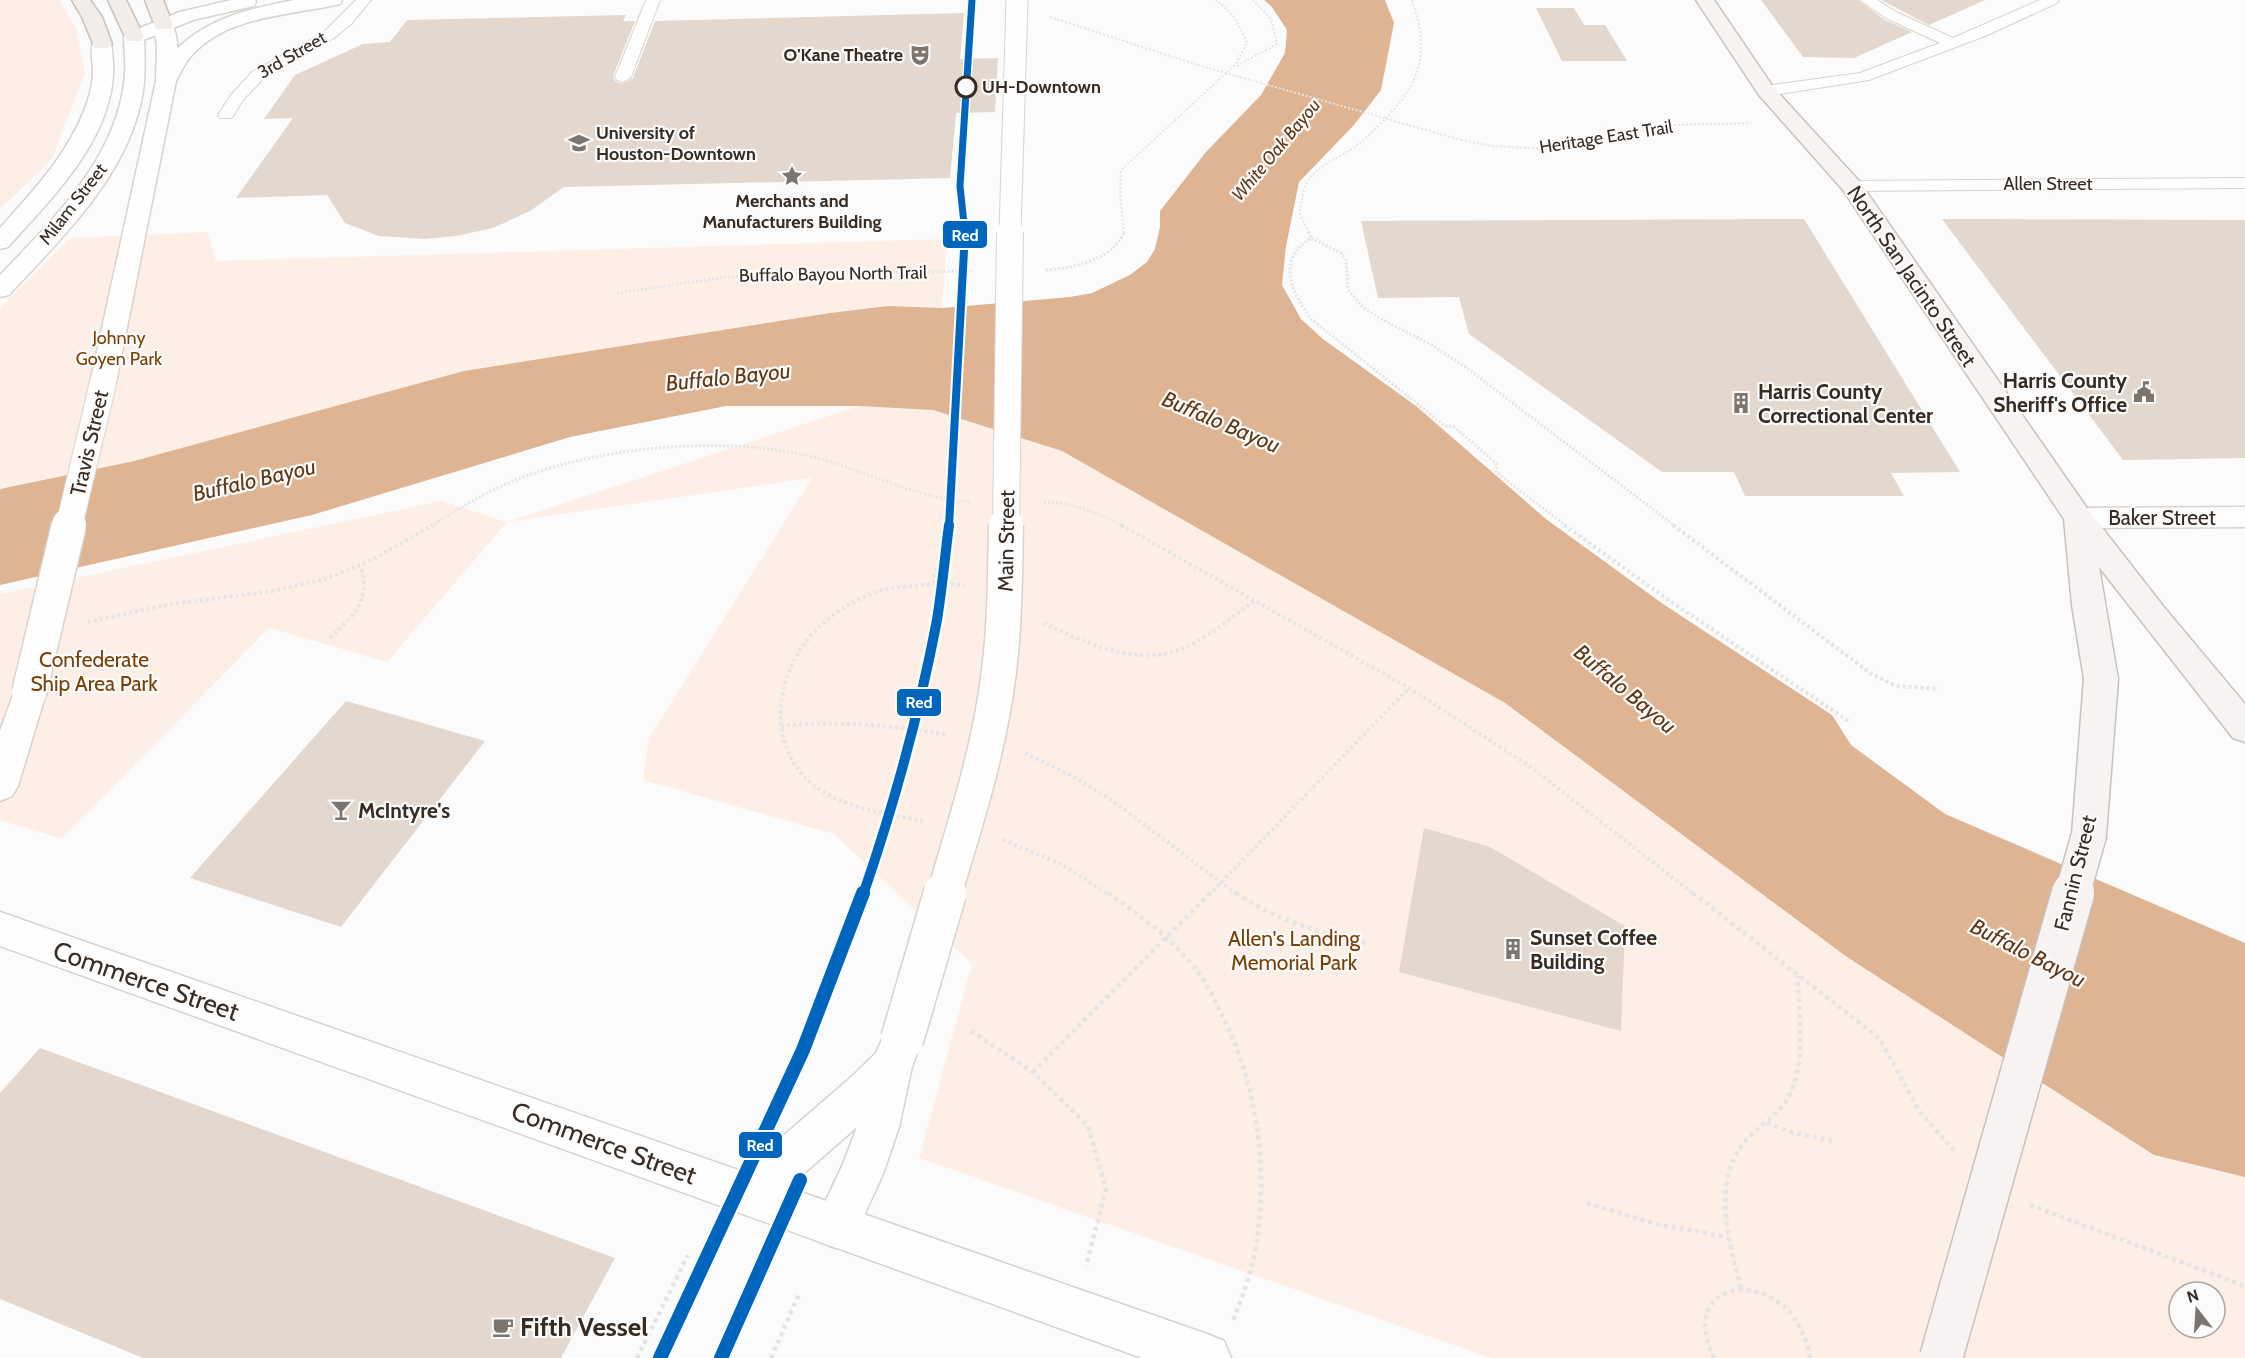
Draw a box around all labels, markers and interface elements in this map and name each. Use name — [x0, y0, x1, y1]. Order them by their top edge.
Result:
street label: 3rd Street — [254, 27, 330, 83]
theatre icon: O'Kane Theatre — [908, 43, 932, 67]
place label: O'Kane Theatre — [783, 44, 903, 66]
marker: UH-Downtown — [955, 76, 977, 98]
place label: UH-Downtown — [982, 76, 1101, 98]
water label: White Oak Bayou — [1227, 95, 1325, 205]
street label: Heritage East Trail — [1538, 115, 1675, 158]
place label: University of Houston-Downtown — [596, 122, 756, 165]
school or university icon: University of Houston-Downtown — [567, 131, 591, 155]
street label: Milam Street — [34, 159, 112, 249]
place icon: Merchants and Manufacturers Building — [780, 164, 804, 188]
street label: Allen Street — [2004, 173, 2092, 195]
street label: North San Jacinto Street — [1842, 181, 1982, 371]
place label: Merchants and Manufacturers Building — [702, 190, 882, 233]
line badge: Red — [942, 220, 988, 249]
text: Red — [951, 226, 979, 245]
street label: Buffalo Bayou North Trail — [739, 261, 928, 287]
park label: Johnny Goyen Park — [76, 327, 163, 370]
water label: Buffalo Bayou — [664, 357, 792, 397]
place label: Harris County Sheriff's Office — [1993, 368, 2128, 417]
place label: Harris County Correctional Center — [1758, 379, 1933, 428]
public building icon: Harris County Sheriff's Office — [2132, 380, 2156, 404]
water label: Buffalo Bayou — [1158, 385, 1284, 459]
street label: Travis Street — [65, 388, 113, 498]
building icon: Harris County Correctional Center — [1729, 391, 1753, 415]
water label: Buffalo Bayou — [190, 453, 318, 507]
street label: Main Street — [993, 490, 1019, 592]
street label: Baker Street — [2108, 505, 2216, 530]
water label: Buffalo Bayou — [1568, 638, 1682, 740]
park label: Confederate Ship Area Park — [30, 647, 158, 696]
line badge: Red — [896, 688, 942, 717]
text: Red — [905, 693, 933, 712]
bar icon: McIntyre's — [329, 798, 353, 822]
place label: McIntyre's — [358, 798, 450, 823]
street label: Fannin Street — [2049, 813, 2101, 933]
water label: Buffalo Bayou — [1966, 913, 2090, 994]
place label: Sunset Coffee Building — [1530, 925, 1657, 974]
park label: Allen's Landing Memorial Park — [1228, 926, 1361, 975]
street label: Commerce Street — [49, 934, 243, 1028]
building icon: Sunset Coffee Building — [1501, 937, 1525, 961]
street label: Commerce Street — [507, 1095, 701, 1191]
line badge: Red — [738, 1131, 783, 1159]
text: Red — [746, 1136, 774, 1155]
north arrow — [2167, 1280, 2227, 1340]
text: N — [2185, 1285, 2201, 1307]
place label: Fifth Vessel — [520, 1311, 648, 1343]
cafe icon: Fifth Vessel — [491, 1315, 515, 1339]

